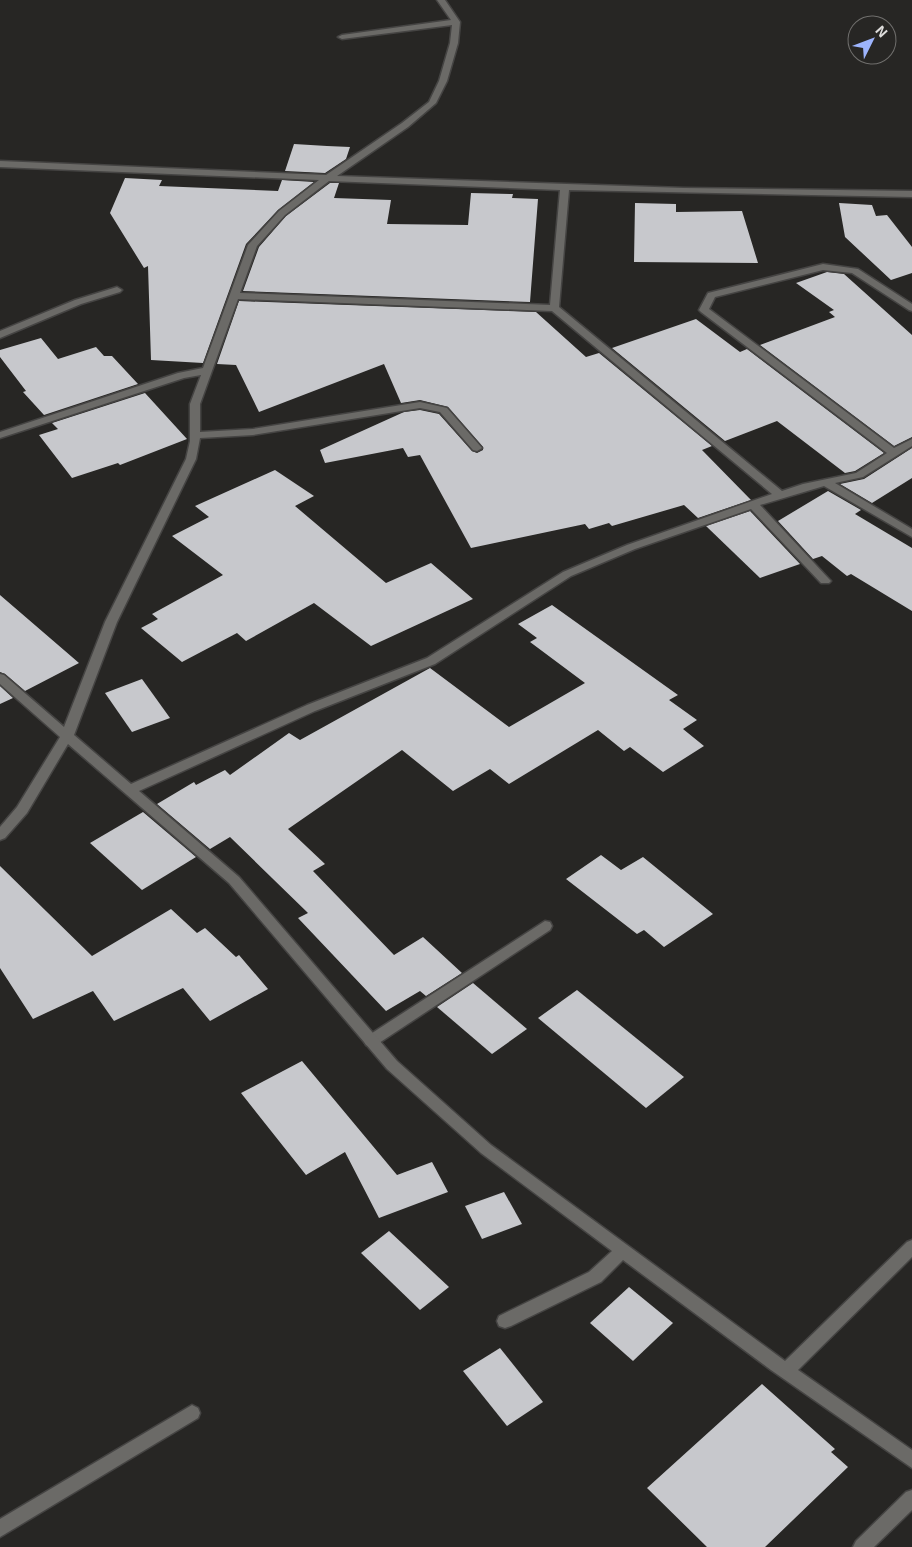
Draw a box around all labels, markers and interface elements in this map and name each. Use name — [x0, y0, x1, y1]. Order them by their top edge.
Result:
north arrow — [847, 15, 897, 65]
text: N — [872, 22, 892, 40]

